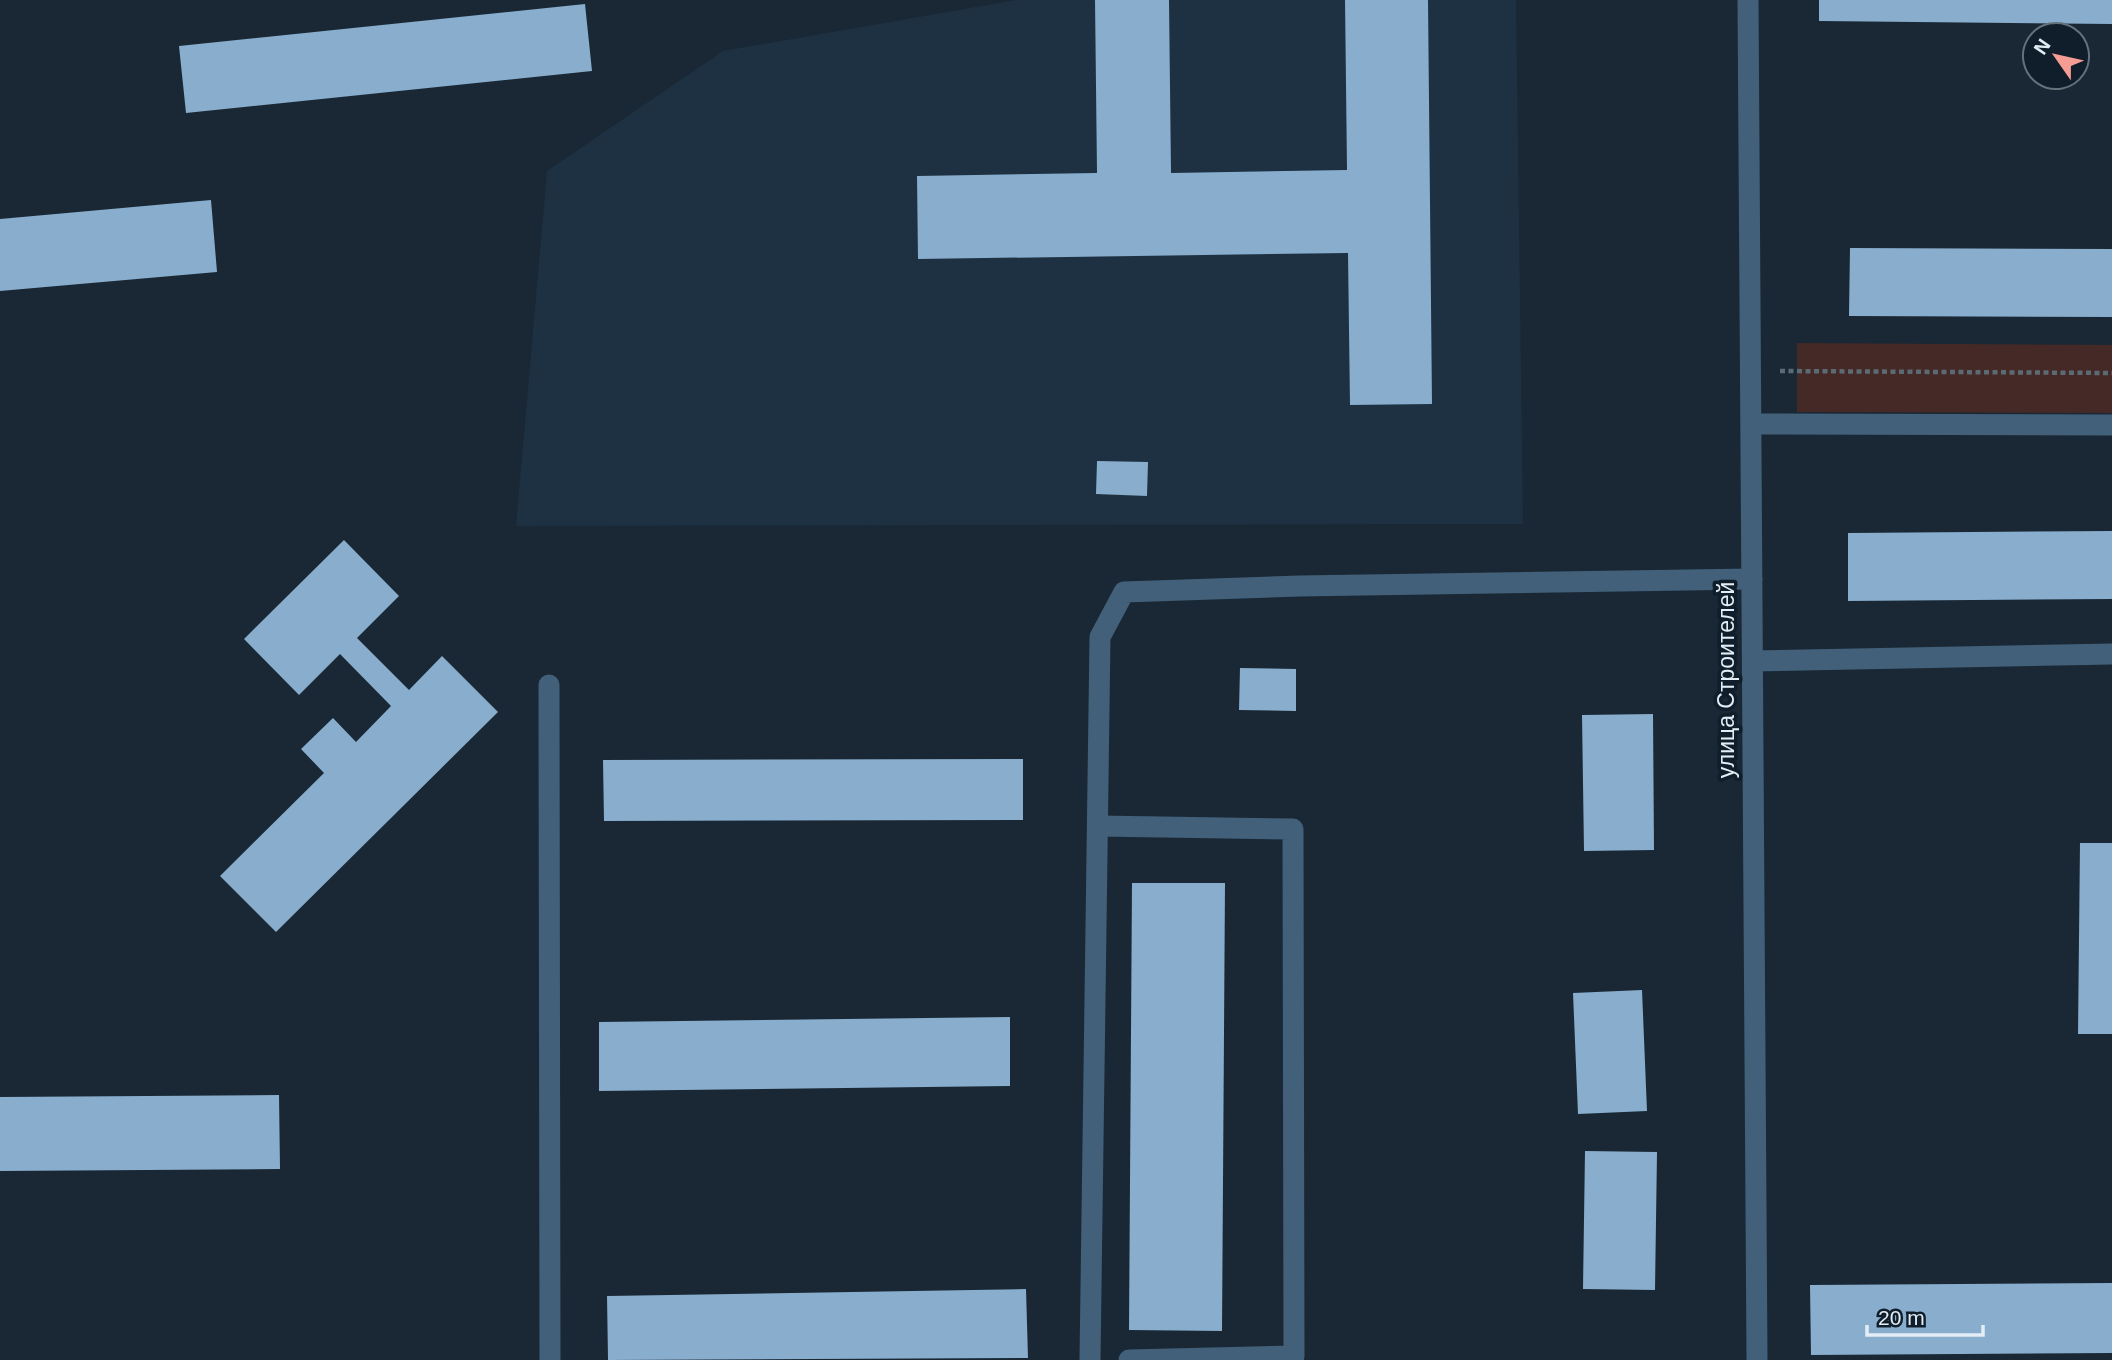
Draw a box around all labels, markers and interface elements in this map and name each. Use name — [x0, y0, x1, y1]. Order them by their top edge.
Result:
north arrow — [2021, 21, 2091, 91]
text: N — [2030, 35, 2055, 58]
street label: улица Строителей — [1713, 582, 1739, 778]
scale bar — [1867, 1294, 1982, 1338]
text: 20 m — [1878, 1306, 1925, 1329]

